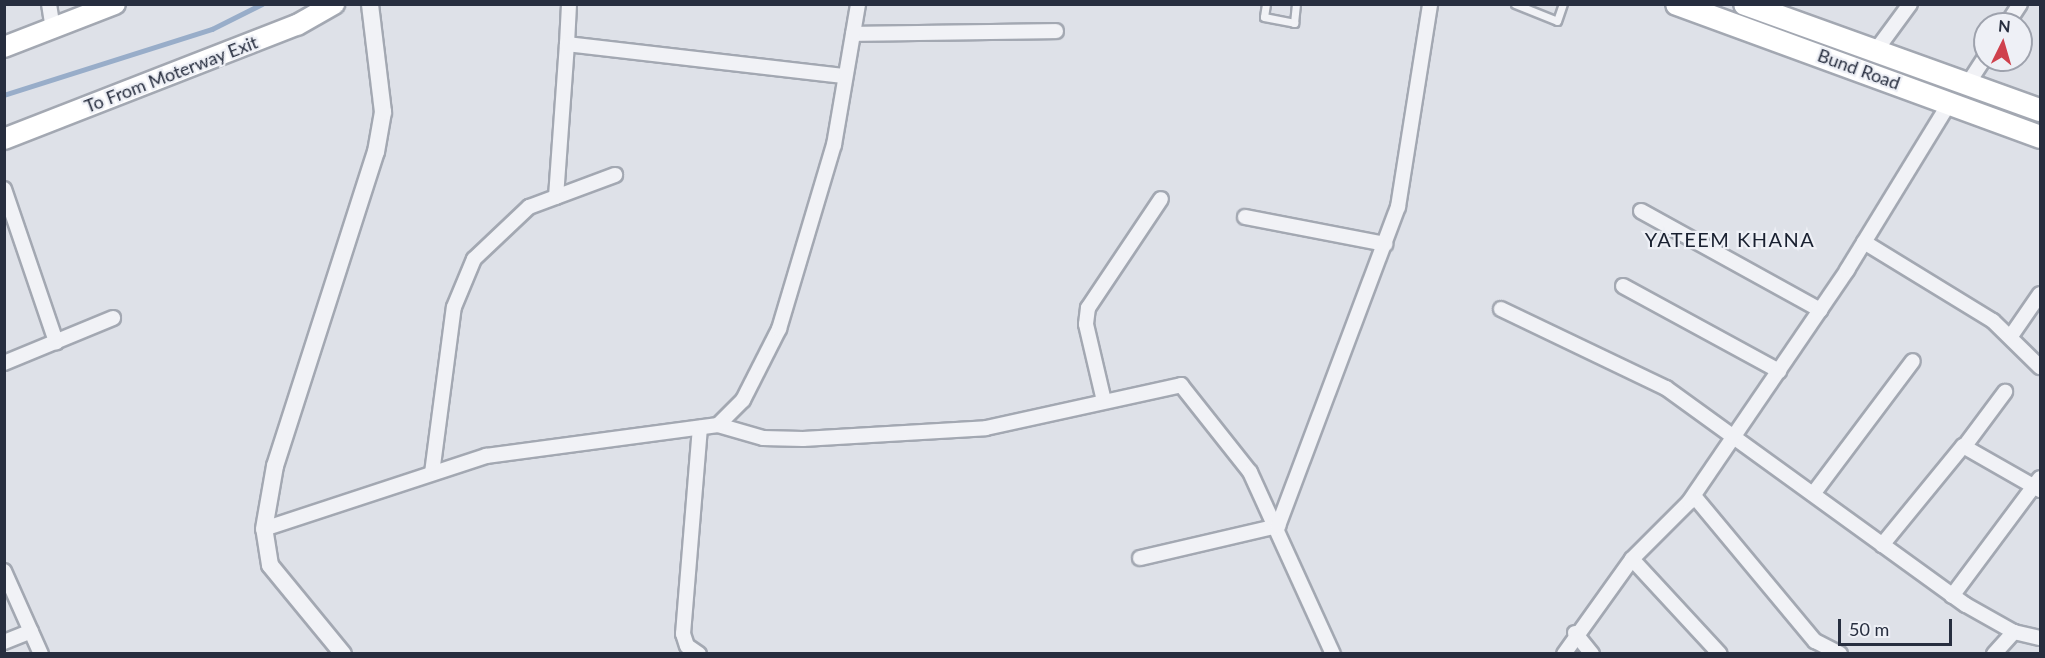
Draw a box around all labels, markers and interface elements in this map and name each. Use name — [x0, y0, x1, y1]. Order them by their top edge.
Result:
north arrow — [1973, 12, 2033, 72]
text: N — [1997, 16, 2011, 36]
street label: To From Moterway Exit — [81, 31, 261, 117]
street label: Bund Road — [1815, 44, 1903, 94]
district label: YATEEM KHANA — [1645, 227, 1815, 251]
scale bar — [1841, 607, 1955, 645]
text: 50 m — [1849, 618, 1889, 640]

